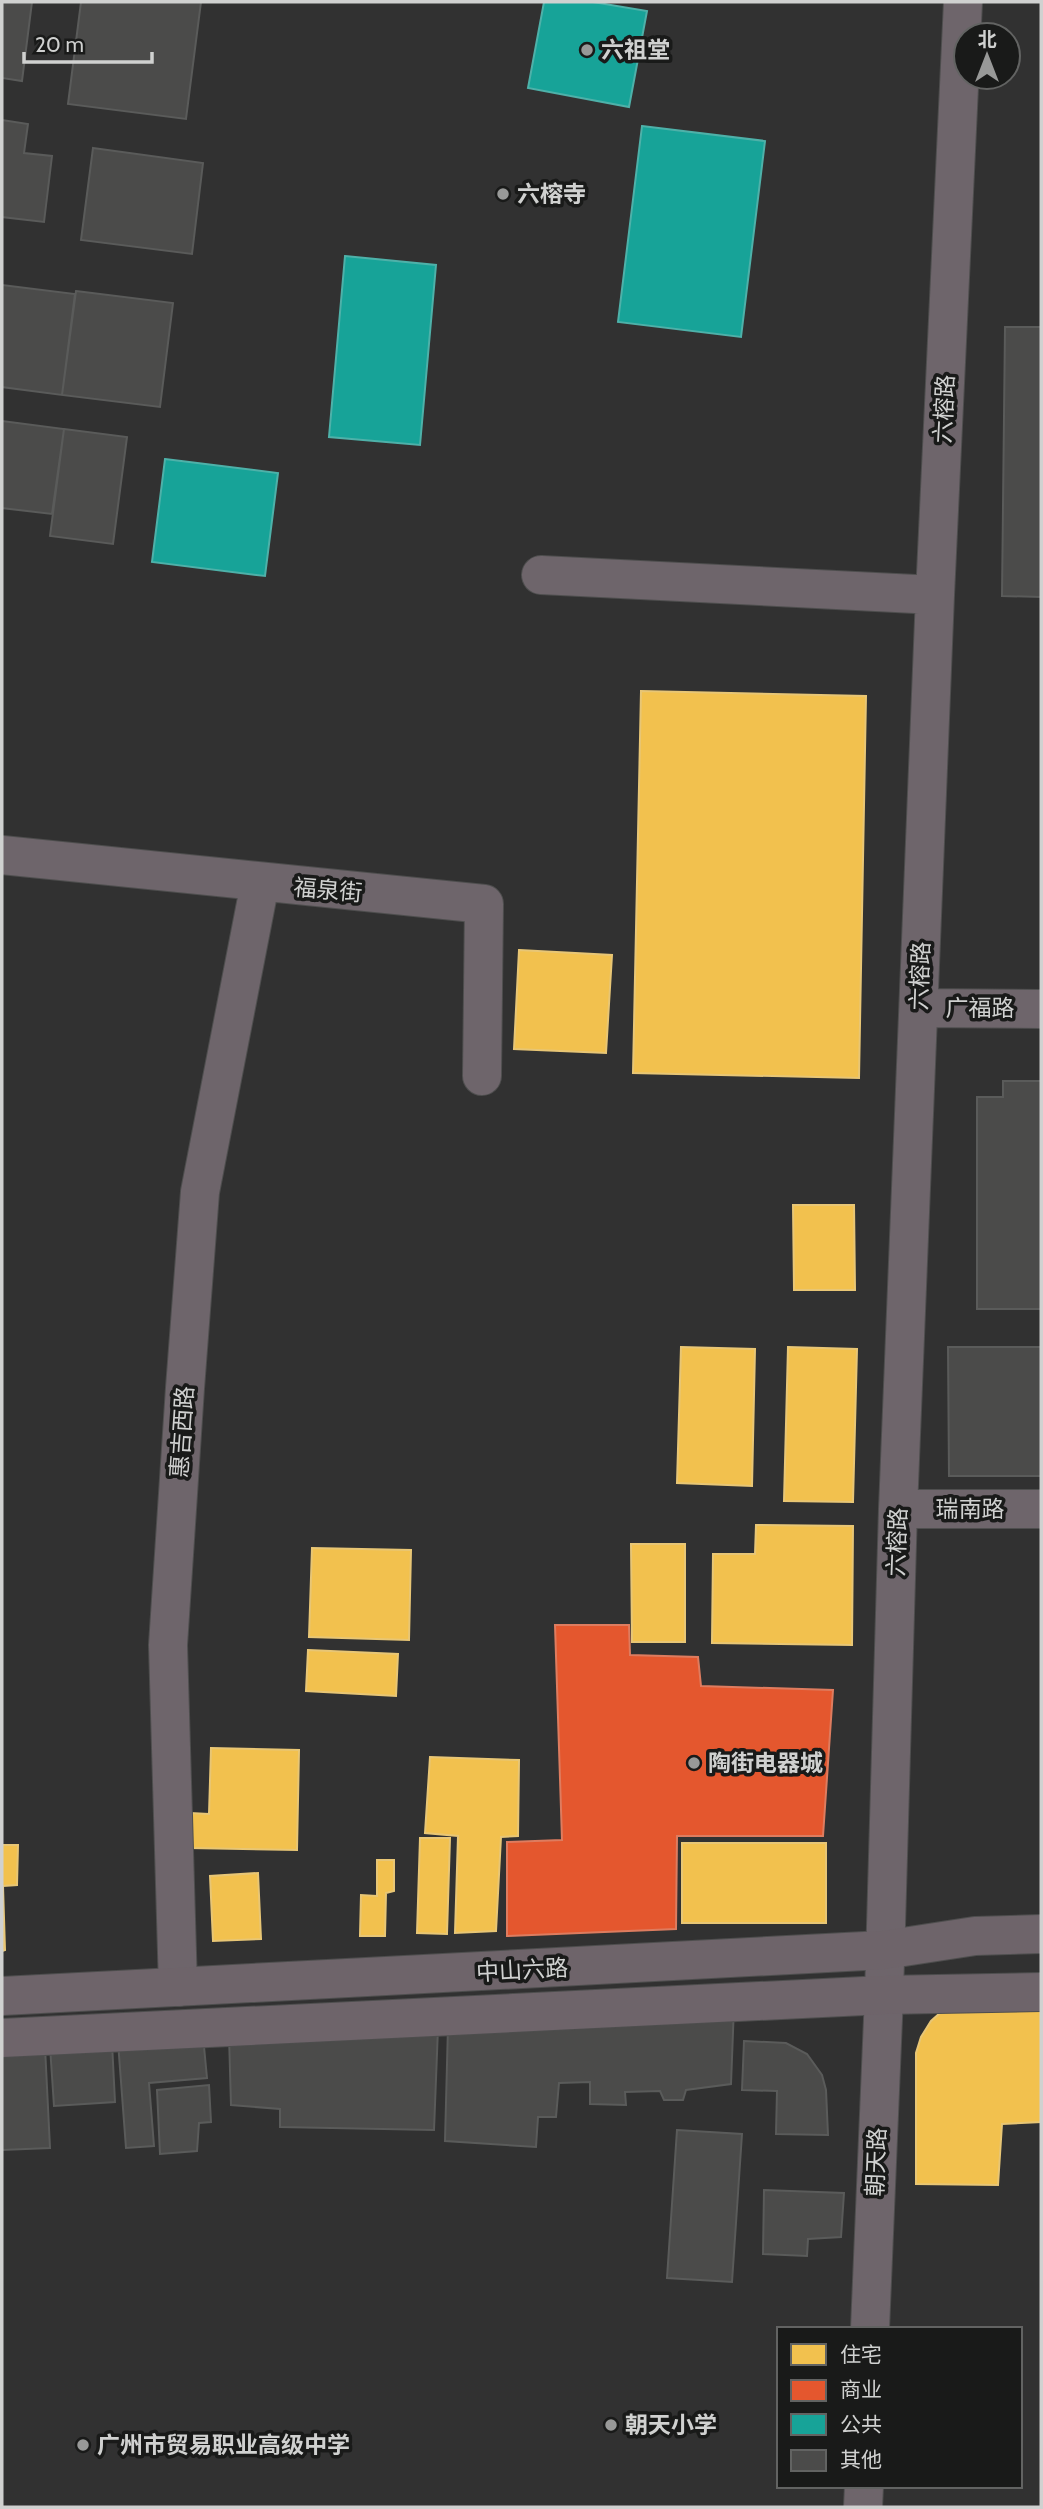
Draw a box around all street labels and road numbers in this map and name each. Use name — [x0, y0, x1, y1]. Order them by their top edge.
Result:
street label: 六榕路 — [928, 374, 960, 444]
street label: 福泉街 — [292, 873, 364, 907]
street label: 六榕路 — [905, 941, 935, 1011]
street label: 广福路 — [946, 994, 1015, 1022]
street label: 惠吉西路 — [165, 1385, 199, 1479]
street label: 瑞南路 — [936, 1495, 1005, 1523]
street label: 六榕路 — [882, 1507, 912, 1577]
street label: 中山六路 — [475, 1954, 569, 1986]
street label: 朝天路 — [861, 2127, 891, 2197]

